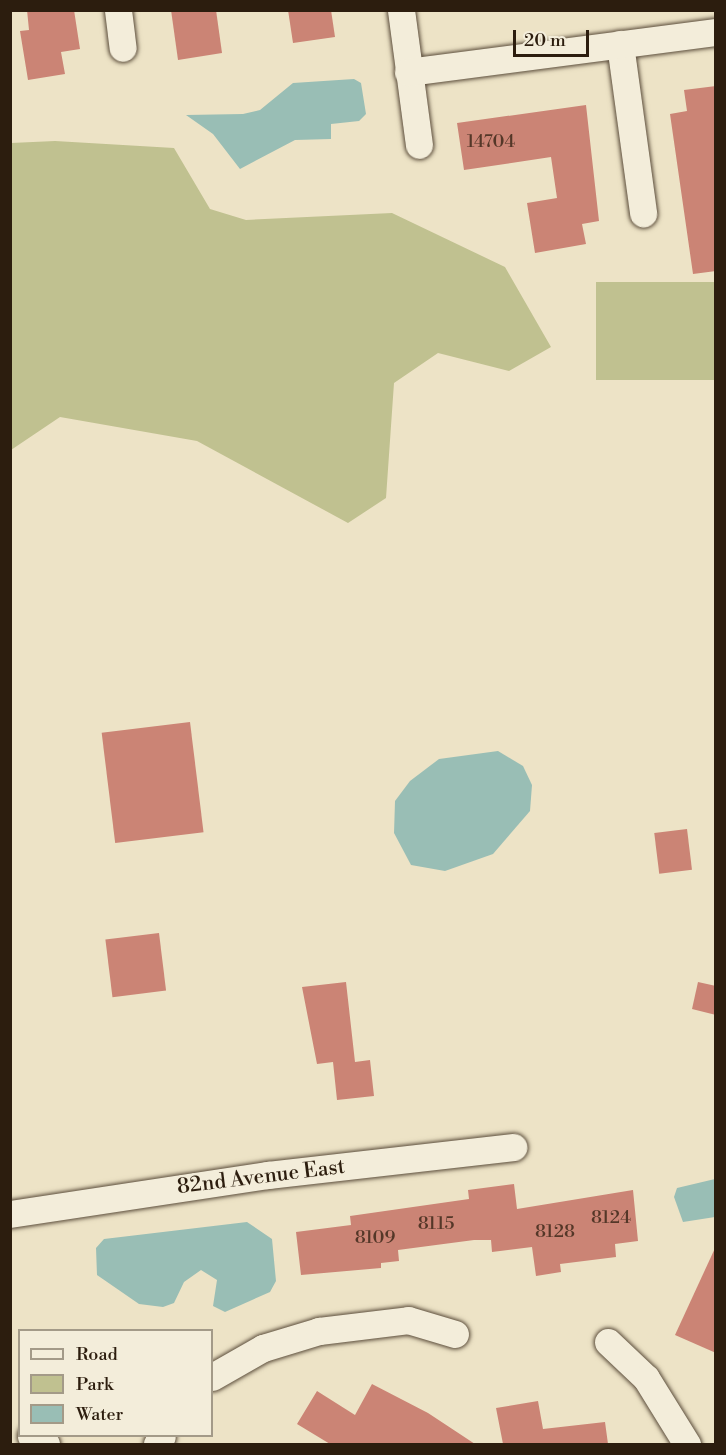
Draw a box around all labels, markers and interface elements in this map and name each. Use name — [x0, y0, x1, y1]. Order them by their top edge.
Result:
scale bar — [516, 18, 592, 56]
text: 20 m — [524, 29, 566, 52]
house number: 14704 — [467, 131, 515, 153]
street label: 82nd Avenue East — [176, 1154, 346, 1200]
house number: 8124 — [591, 1207, 631, 1229]
house number: 8115 — [418, 1213, 454, 1235]
house number: 8128 — [535, 1221, 575, 1243]
house number: 8109 — [355, 1227, 395, 1249]
legend — [18, 1329, 213, 1437]
text: Road — [76, 1343, 118, 1366]
text: Park — [76, 1373, 113, 1396]
text: Water — [76, 1403, 123, 1426]

